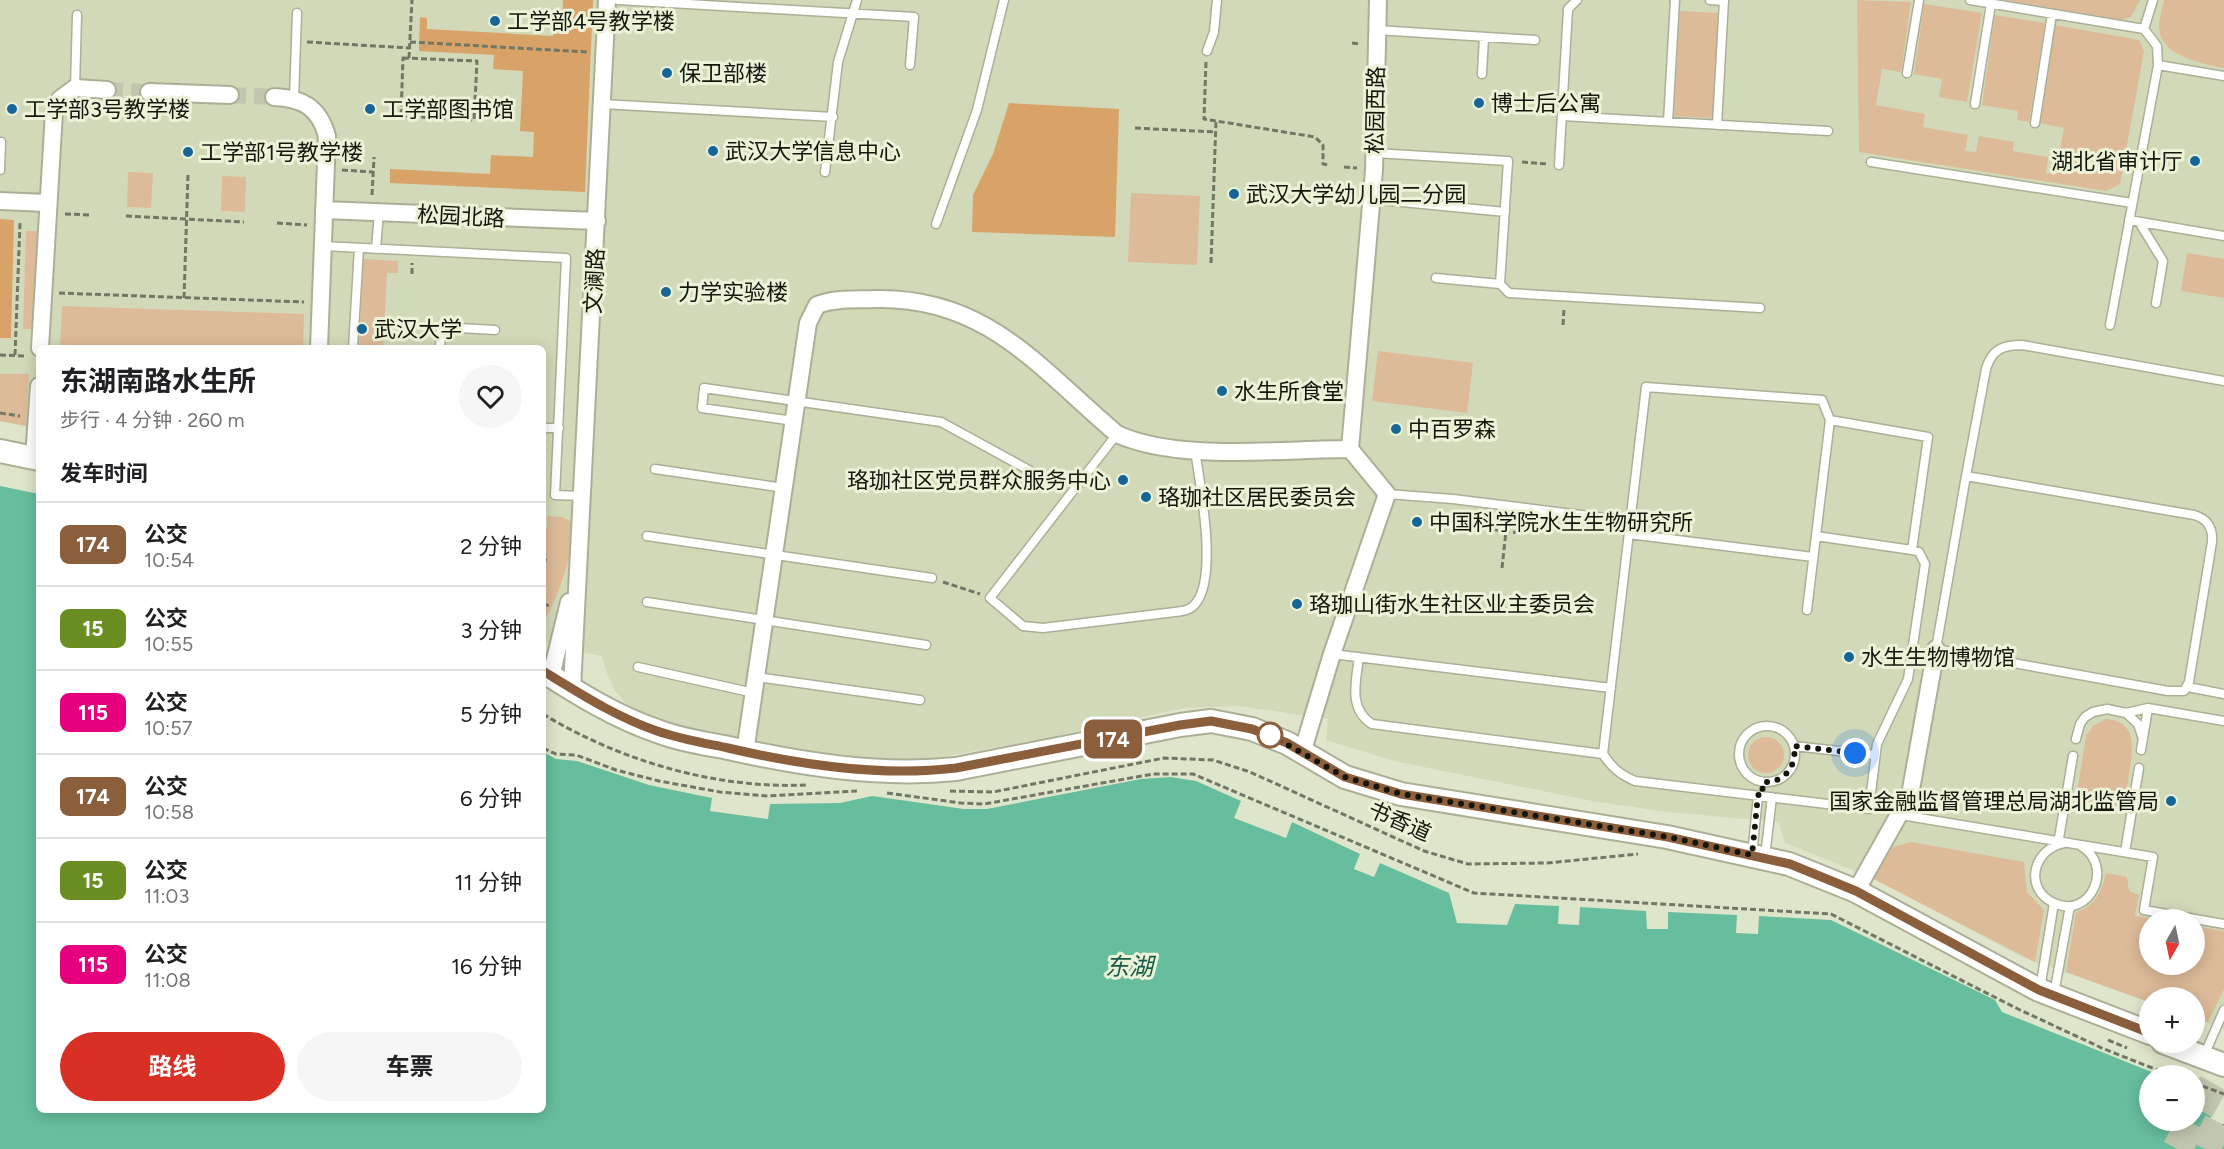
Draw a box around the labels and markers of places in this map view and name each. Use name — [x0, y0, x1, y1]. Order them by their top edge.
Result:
place label: 工学部4号教学楼 — [507, 8, 675, 35]
marker: 工学部4号教学楼 — [488, 14, 502, 28]
place label: 保卫部楼 — [679, 60, 767, 87]
marker: 保卫部楼 — [660, 66, 674, 80]
place label: 博士后公寓 — [1491, 90, 1601, 117]
place label: 工学部3号教学楼 — [24, 96, 190, 123]
place label: 工学部图书馆 — [382, 96, 514, 123]
marker: 博士后公寓 — [1472, 96, 1486, 110]
marker: 工学部3号教学楼 — [5, 102, 19, 116]
marker: 工学部图书馆 — [363, 102, 377, 116]
place label: 武汉大学信息中心 — [725, 138, 901, 165]
place label: 工学部1号教学楼 — [200, 139, 363, 166]
marker: 武汉大学信息中心 — [706, 144, 720, 158]
marker: 工学部1号教学楼 — [181, 145, 195, 159]
place label: 湖北省审计厅 — [2051, 148, 2183, 175]
marker: 湖北省审计厅 — [2188, 154, 2202, 168]
place label: 武汉大学幼儿园二分园 — [1246, 181, 1466, 208]
marker: 武汉大学幼儿园二分园 — [1227, 187, 1241, 201]
place label: 力学实验楼 — [678, 279, 788, 306]
marker: 力学实验楼 — [659, 285, 673, 299]
place label: 武汉大学 — [374, 316, 462, 343]
marker: 武汉大学 — [355, 322, 369, 336]
place label: 水生所食堂 — [1234, 378, 1344, 405]
marker: 水生所食堂 — [1215, 384, 1229, 398]
place label: 中百罗森 — [1408, 416, 1496, 443]
marker: 中百罗森 — [1389, 422, 1403, 436]
place label: 珞珈社区党员群众服务中心 — [847, 467, 1111, 494]
marker: 珞珈社区党员群众服务中心 — [1116, 473, 1130, 487]
place label: 珞珈社区居民委员会 — [1158, 484, 1356, 511]
marker: 珞珈社区居民委员会 — [1139, 490, 1153, 504]
place label: 中国科学院水生生物研究所 — [1429, 509, 1693, 536]
marker: 中国科学院水生生物研究所 — [1410, 515, 1424, 529]
place label: 珞珈山街水生社区业主委员会 — [1309, 591, 1595, 618]
marker: 珞珈山街水生社区业主委员会 — [1290, 597, 1304, 611]
place label: 水生生物博物馆 — [1861, 644, 2015, 671]
marker: 水生生物博物馆 — [1842, 650, 1856, 664]
unlabelled marker — [1257, 722, 1283, 748]
place label: 国家金融监督管理总局湖北监管局 — [1829, 788, 2159, 815]
marker: 国家金融监督管理总局湖北监管局 — [2164, 794, 2178, 808]

